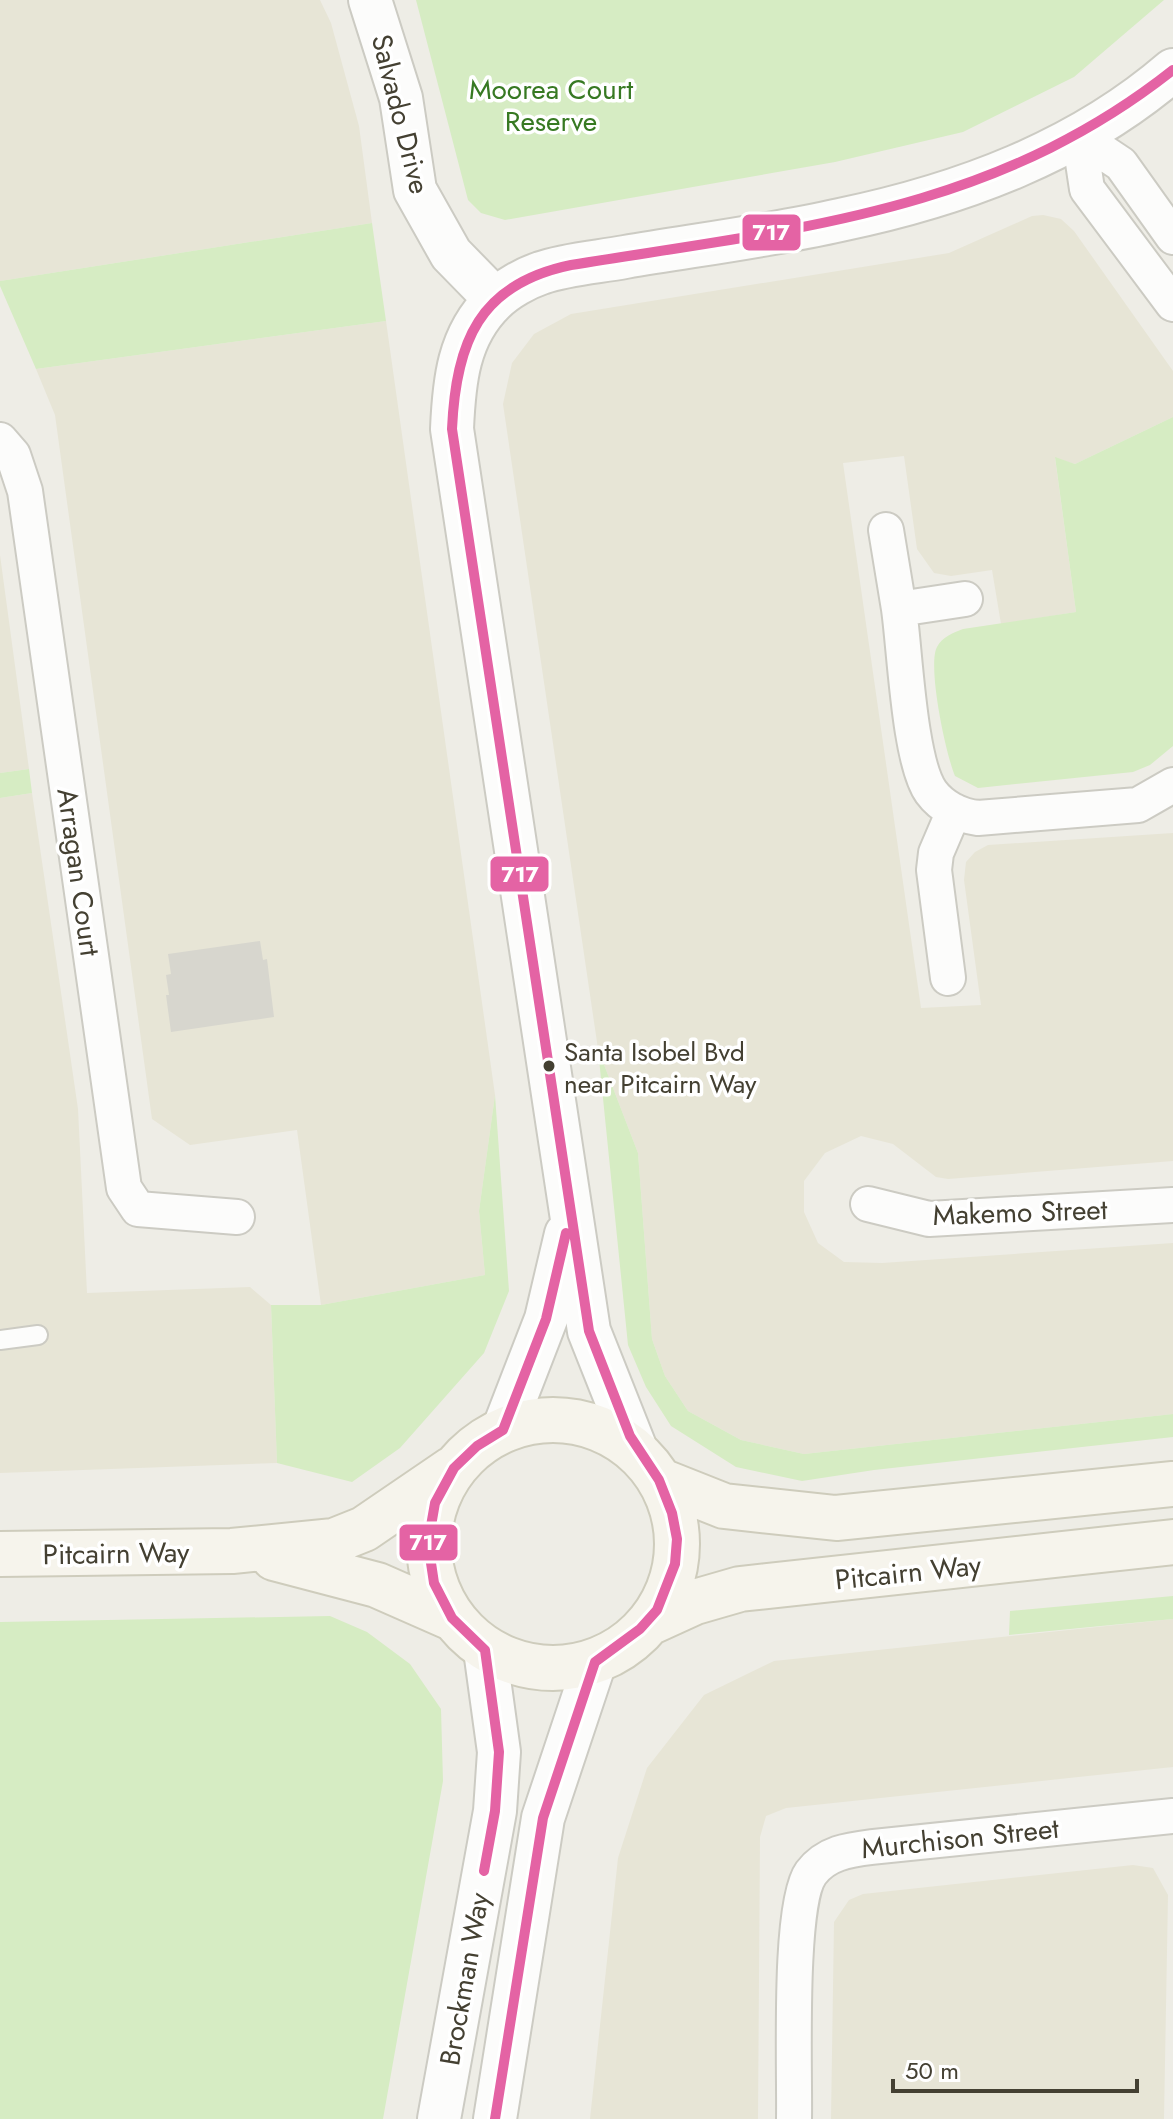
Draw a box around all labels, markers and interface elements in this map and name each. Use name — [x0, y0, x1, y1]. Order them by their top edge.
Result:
street label: Salvado Drive — [361, 30, 440, 198]
park label: Moorea Court Reserve — [469, 69, 633, 142]
line badge: 717 — [741, 213, 802, 252]
text: 717 — [752, 216, 791, 248]
street label: Arragan Court — [46, 785, 111, 959]
line badge: 717 — [489, 855, 550, 893]
text: 717 — [501, 858, 540, 890]
place label: Santa Isobel Bvd near Pitcairn Way — [564, 1033, 757, 1103]
marker: Santa Isobel Bvd near Pitcairn Way — [541, 1058, 557, 1074]
street label: Makemo Street — [932, 1189, 1108, 1236]
line badge: 717 — [398, 1523, 459, 1562]
text: 717 — [409, 1526, 448, 1558]
street label: Pitcairn Way — [42, 1532, 190, 1575]
street label: Pitcairn Way — [833, 1544, 984, 1601]
street label: Murchison Street — [859, 1808, 1061, 1869]
street label: Brockman Way — [429, 1889, 500, 2069]
scale bar — [893, 2043, 1137, 2093]
text: 50 m — [905, 2053, 959, 2088]

